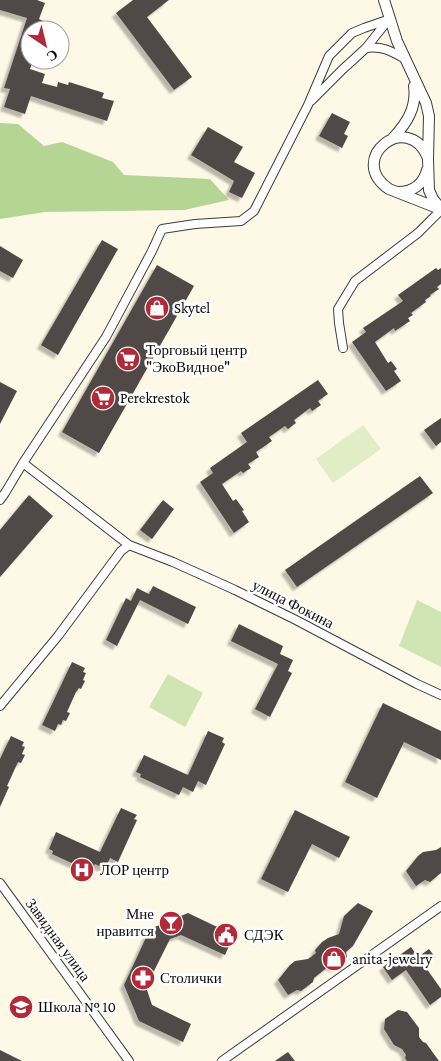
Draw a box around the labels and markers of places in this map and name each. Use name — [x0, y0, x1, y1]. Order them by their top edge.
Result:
shop icon: Skytel — [144, 295, 170, 321]
place label: Skytel — [174, 300, 210, 317]
place label: Торговый центр "ЭкоВидное" — [146, 342, 247, 375]
supermarket icon: Торговый центр "ЭкоВидное" — [115, 346, 141, 372]
supermarket icon: Perekrestok — [90, 385, 116, 411]
place label: Perekrestok — [120, 390, 190, 406]
hospital icon: ЛОР центр — [69, 857, 95, 883]
place label: ЛОР центр — [100, 862, 169, 878]
place label: Мне нравится — [96, 906, 154, 939]
bar icon: Мне нравится — [158, 910, 184, 936]
public building icon: СДЭК — [213, 922, 239, 948]
place label: СДЭК — [244, 927, 285, 943]
shop icon: anita-jewelry — [321, 946, 347, 972]
place label: anita-jewelry — [352, 951, 432, 968]
pharmacy icon: Столички — [130, 965, 156, 991]
place label: Столички — [160, 970, 222, 986]
school or university icon: Школа № 10 — [8, 994, 34, 1020]
place label: Школа № 10 — [38, 999, 116, 1015]

